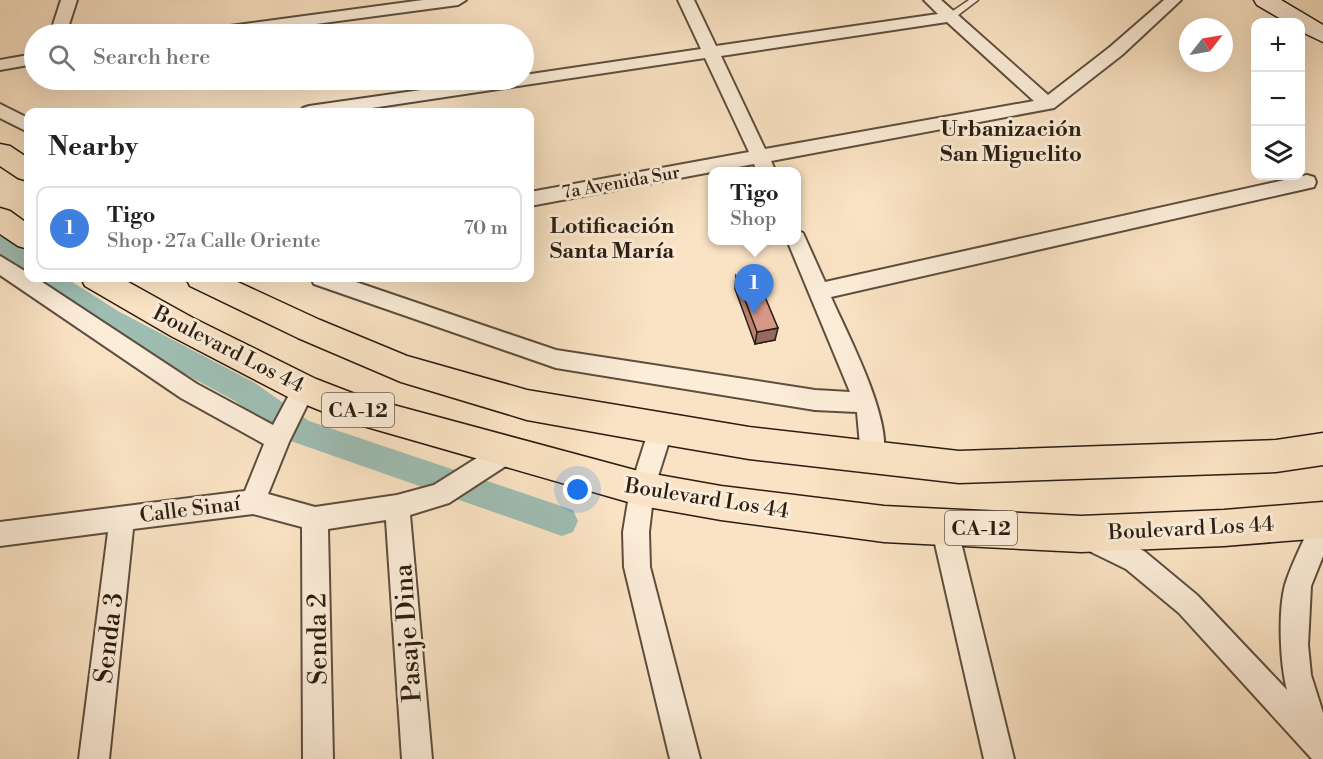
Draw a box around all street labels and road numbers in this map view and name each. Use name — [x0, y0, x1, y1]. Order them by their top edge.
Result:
street label: 7a Avenida Sur — [560, 161, 682, 204]
street label: Boulevard Los 44 — [148, 300, 308, 399]
road number: CA-12 — [322, 393, 394, 427]
street label: Boulevard Los 44 — [622, 473, 791, 525]
street label: Calle Sinaí — [138, 491, 243, 529]
road number: CA-12 — [945, 511, 1017, 545]
street label: Boulevard Los 44 — [1106, 512, 1275, 546]
street label: Pasaje Dina — [387, 562, 429, 703]
street label: Senda 3 — [88, 591, 130, 685]
street label: Senda 2 — [301, 593, 335, 685]

